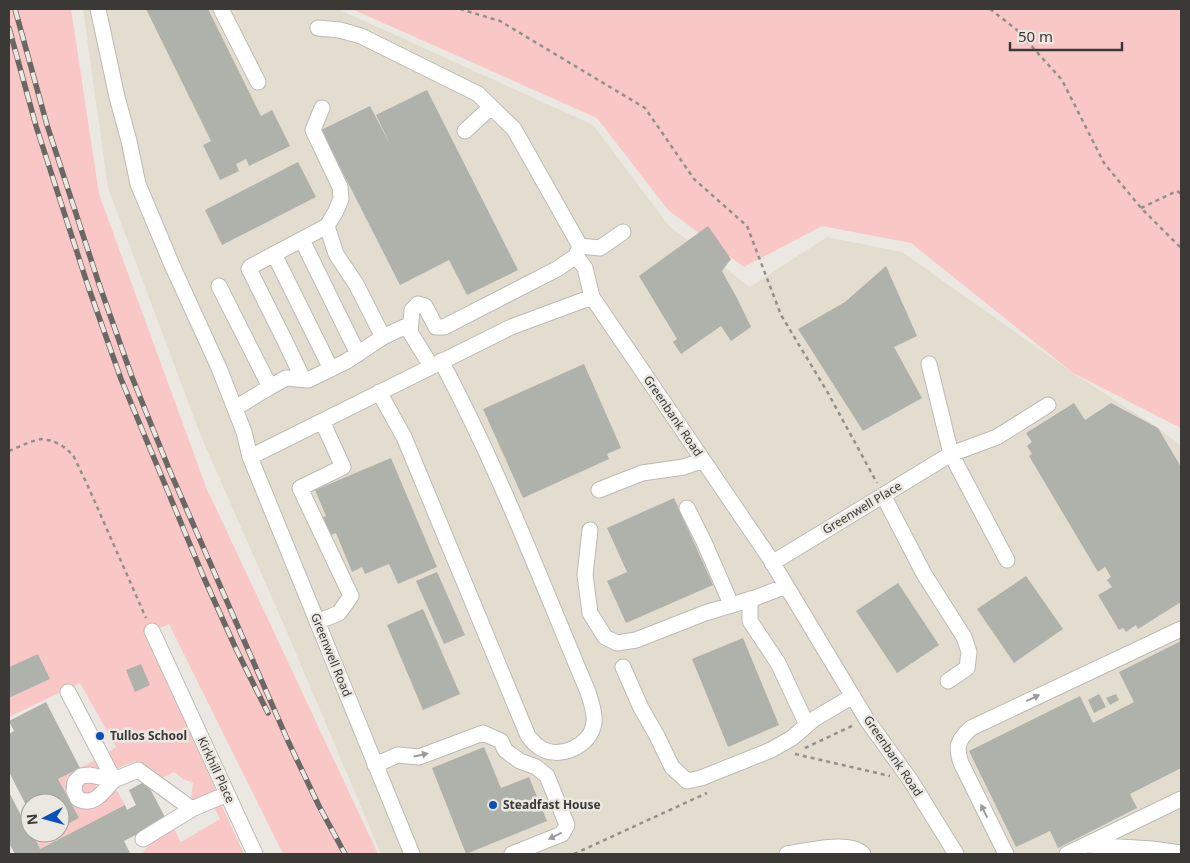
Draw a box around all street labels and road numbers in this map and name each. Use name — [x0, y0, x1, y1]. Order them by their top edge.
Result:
street label: Greenbank Road — [640, 372, 707, 460]
street label: Greenwell Place — [819, 477, 905, 538]
street label: Greenwell Road — [307, 610, 356, 699]
street label: Greenbank Road — [860, 712, 927, 800]
street label: Kirkhill Place — [194, 734, 239, 806]

